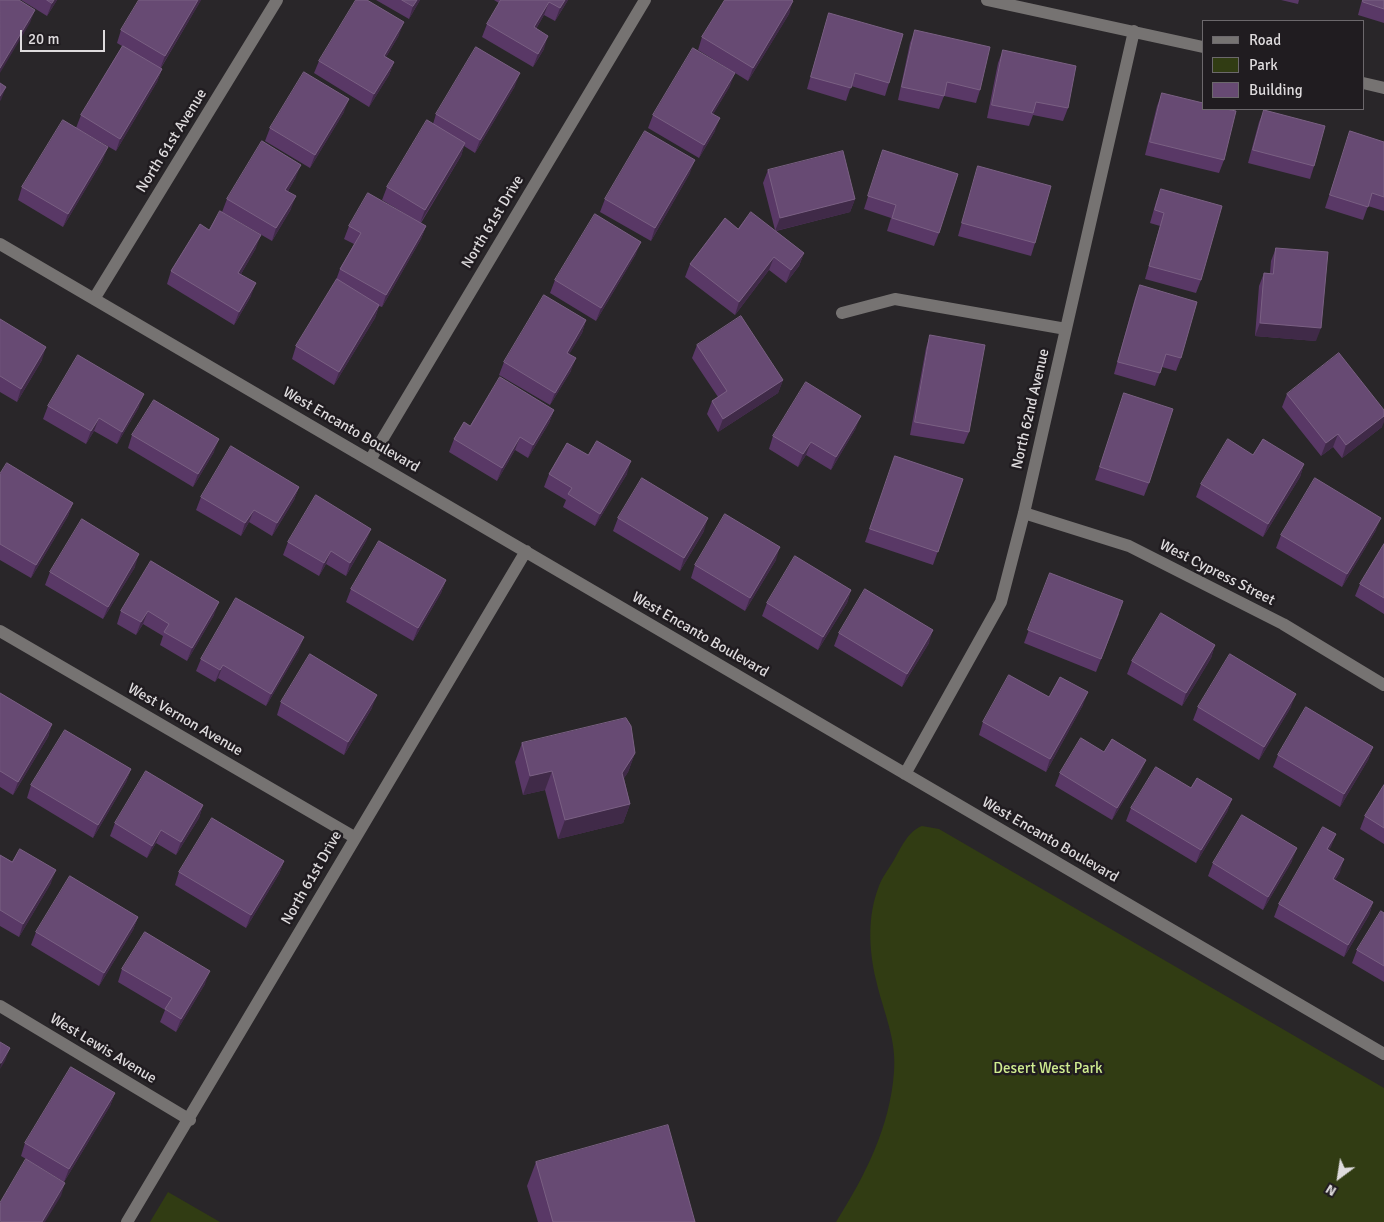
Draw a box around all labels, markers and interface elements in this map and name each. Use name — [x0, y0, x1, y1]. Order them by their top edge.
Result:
scale bar — [22, 20, 108, 52]
legend — [1202, 20, 1364, 110]
text: 20 m — [28, 30, 59, 48]
text: Road — [1249, 31, 1281, 49]
text: Park — [1249, 56, 1278, 74]
text: Building — [1249, 81, 1303, 99]
street label: North 61st Avenue — [133, 86, 211, 196]
street label: North 61st Drive — [458, 172, 528, 272]
street label: North 62nd Avenue — [1008, 347, 1054, 471]
street label: West Encanto Boulevard — [279, 383, 423, 477]
street label: West Cypress Street — [1156, 536, 1278, 610]
street label: West Encanto Boulevard — [628, 588, 772, 682]
street label: West Vernon Avenue — [124, 680, 246, 760]
street label: West Encanto Boulevard — [978, 793, 1122, 887]
street label: North 61st Drive — [278, 828, 346, 928]
street label: West Lewis Avenue — [46, 1010, 160, 1088]
park label: Desert West Park — [993, 1060, 1103, 1078]
north arrow — [1314, 1152, 1364, 1202]
text: N — [1322, 1180, 1340, 1200]

